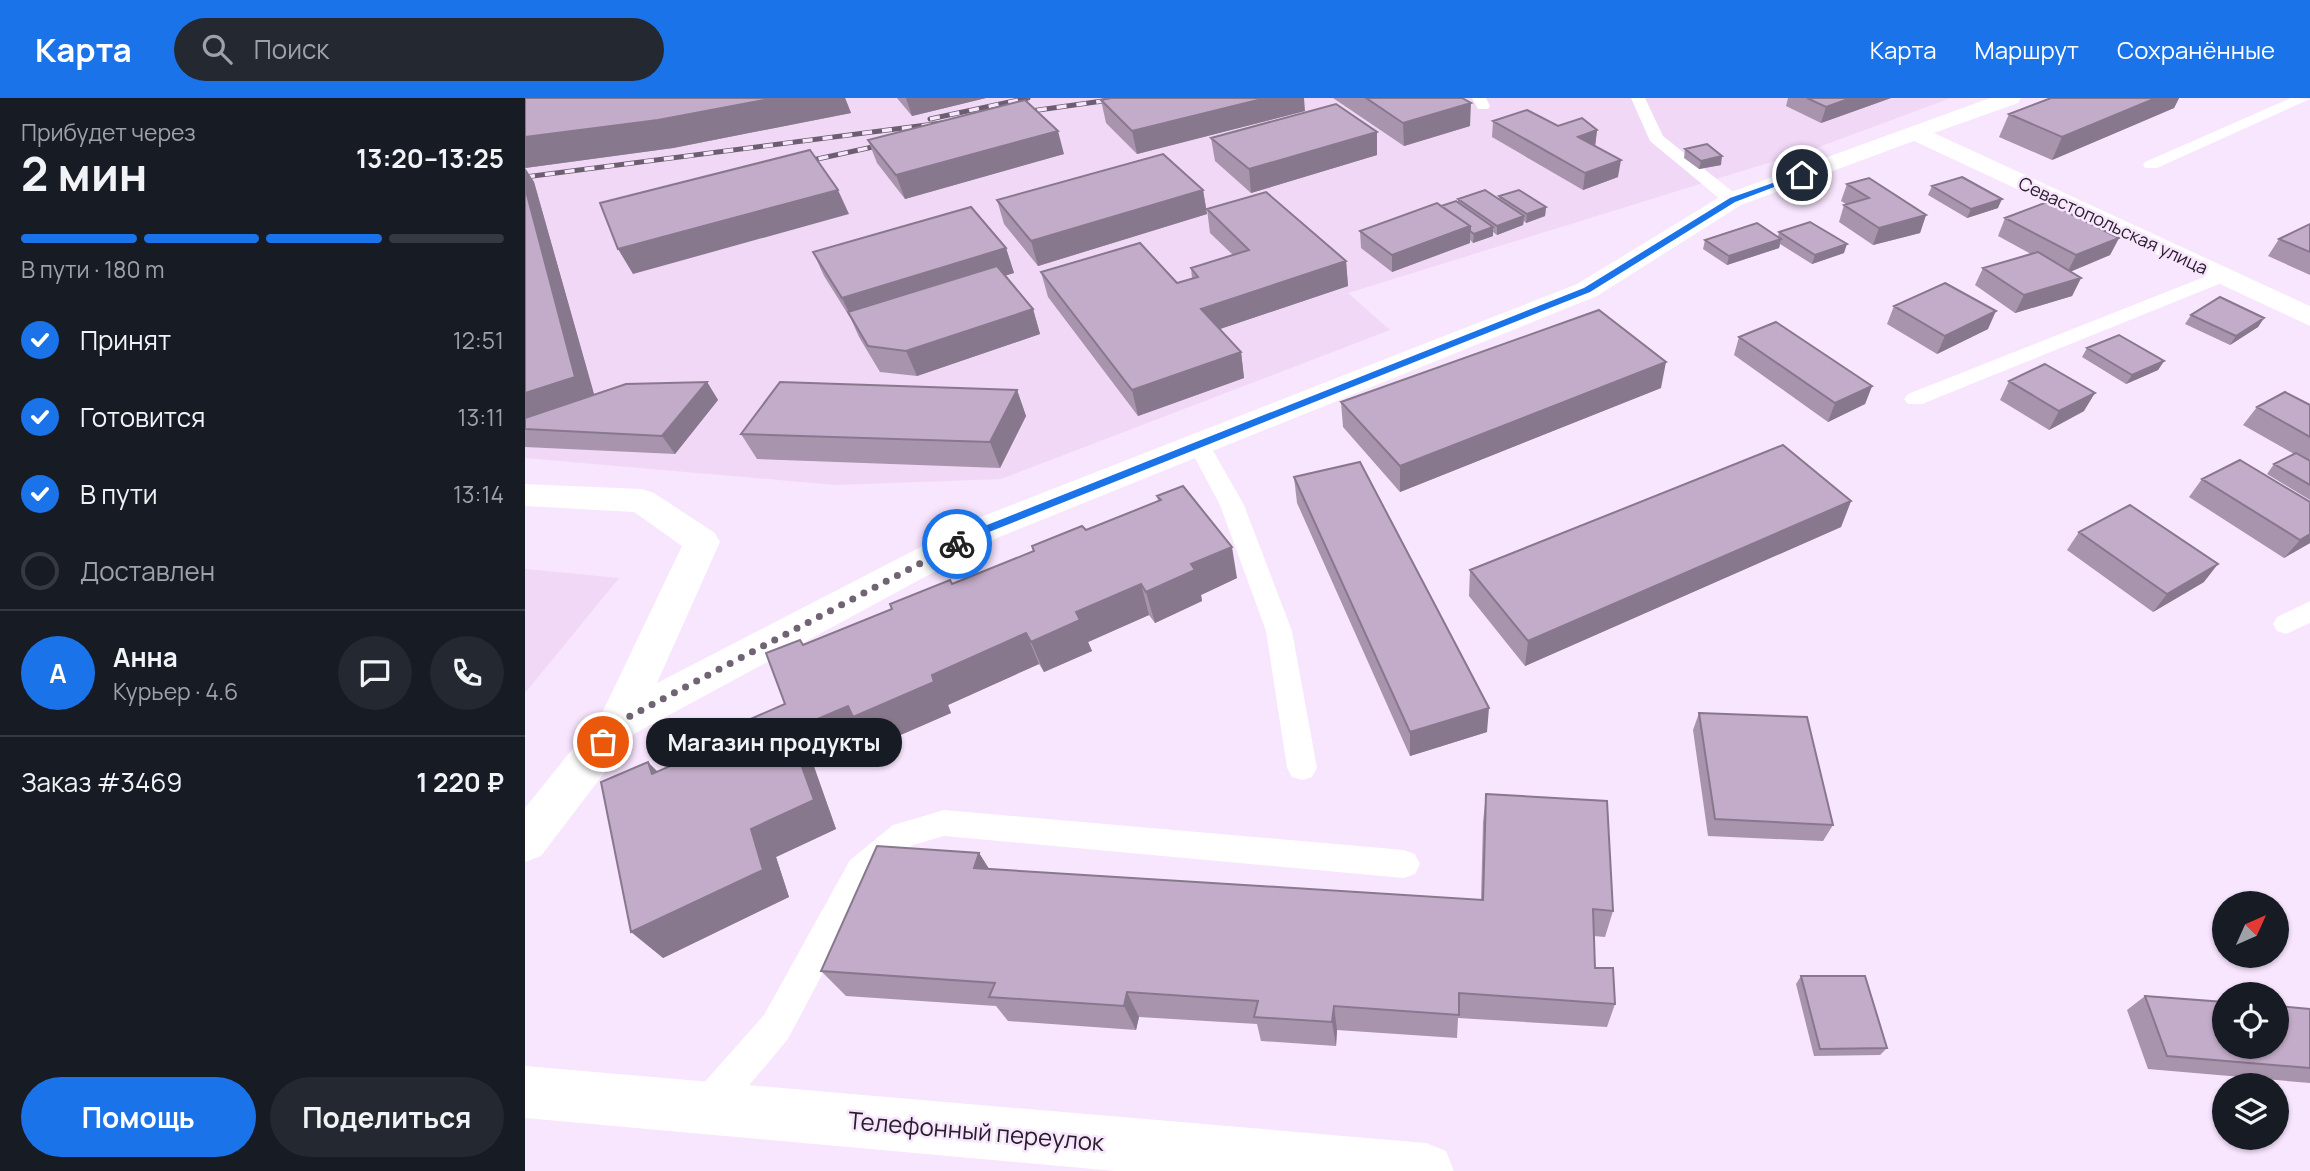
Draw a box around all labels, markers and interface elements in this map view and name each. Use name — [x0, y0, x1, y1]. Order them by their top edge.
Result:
search box — [174, 18, 664, 81]
text: Карта — [35, 27, 132, 72]
icon: search — [198, 30, 236, 68]
text: Поиск — [254, 31, 329, 67]
text: Карта — [1870, 33, 1937, 66]
text: Маршрут — [1975, 33, 2079, 66]
text: Сохранённые — [2117, 33, 2275, 66]
text: Прибудет через — [21, 116, 196, 148]
text: 13:20–13:25 — [356, 140, 504, 176]
text: 2 мин — [21, 142, 148, 205]
pin — [1772, 145, 1832, 205]
icon: home — [1783, 156, 1821, 194]
street label: Севастопольская улица — [2015, 171, 2212, 280]
text: В пути · 180 m — [21, 253, 165, 285]
icon: check — [21, 321, 59, 359]
text: Принят — [80, 322, 171, 358]
text: 12:51 — [453, 324, 504, 356]
icon: check — [21, 398, 59, 436]
text: Готовится — [80, 399, 205, 435]
text: 13:11 — [457, 401, 504, 433]
icon: check — [21, 475, 59, 513]
text: В пути — [80, 476, 158, 512]
text: 13:14 — [453, 478, 504, 510]
courier — [922, 509, 992, 579]
icon: bike — [938, 525, 976, 563]
text: Доставлен — [80, 553, 215, 589]
button: chat — [338, 636, 412, 710]
button: phone — [430, 636, 504, 710]
text: Анна — [113, 639, 178, 675]
text: А — [49, 655, 67, 691]
text: Курьер · 4.6 — [113, 675, 238, 707]
pin — [573, 712, 633, 772]
callout: Магазин продукты — [645, 718, 901, 766]
icon: bag — [584, 723, 622, 761]
text: Магазин продукты — [667, 726, 881, 758]
text: Заказ #3469 — [21, 764, 182, 800]
text: 1 220 ₽ — [416, 764, 504, 800]
north arrow — [2212, 891, 2289, 968]
map controls — [2212, 891, 2289, 1150]
button: locate — [2212, 982, 2289, 1059]
button: layers — [2212, 1073, 2289, 1150]
button: Помощь — [21, 1077, 256, 1157]
button: Поделиться — [270, 1077, 504, 1157]
street label: Телефонный переулок — [847, 1103, 1106, 1158]

